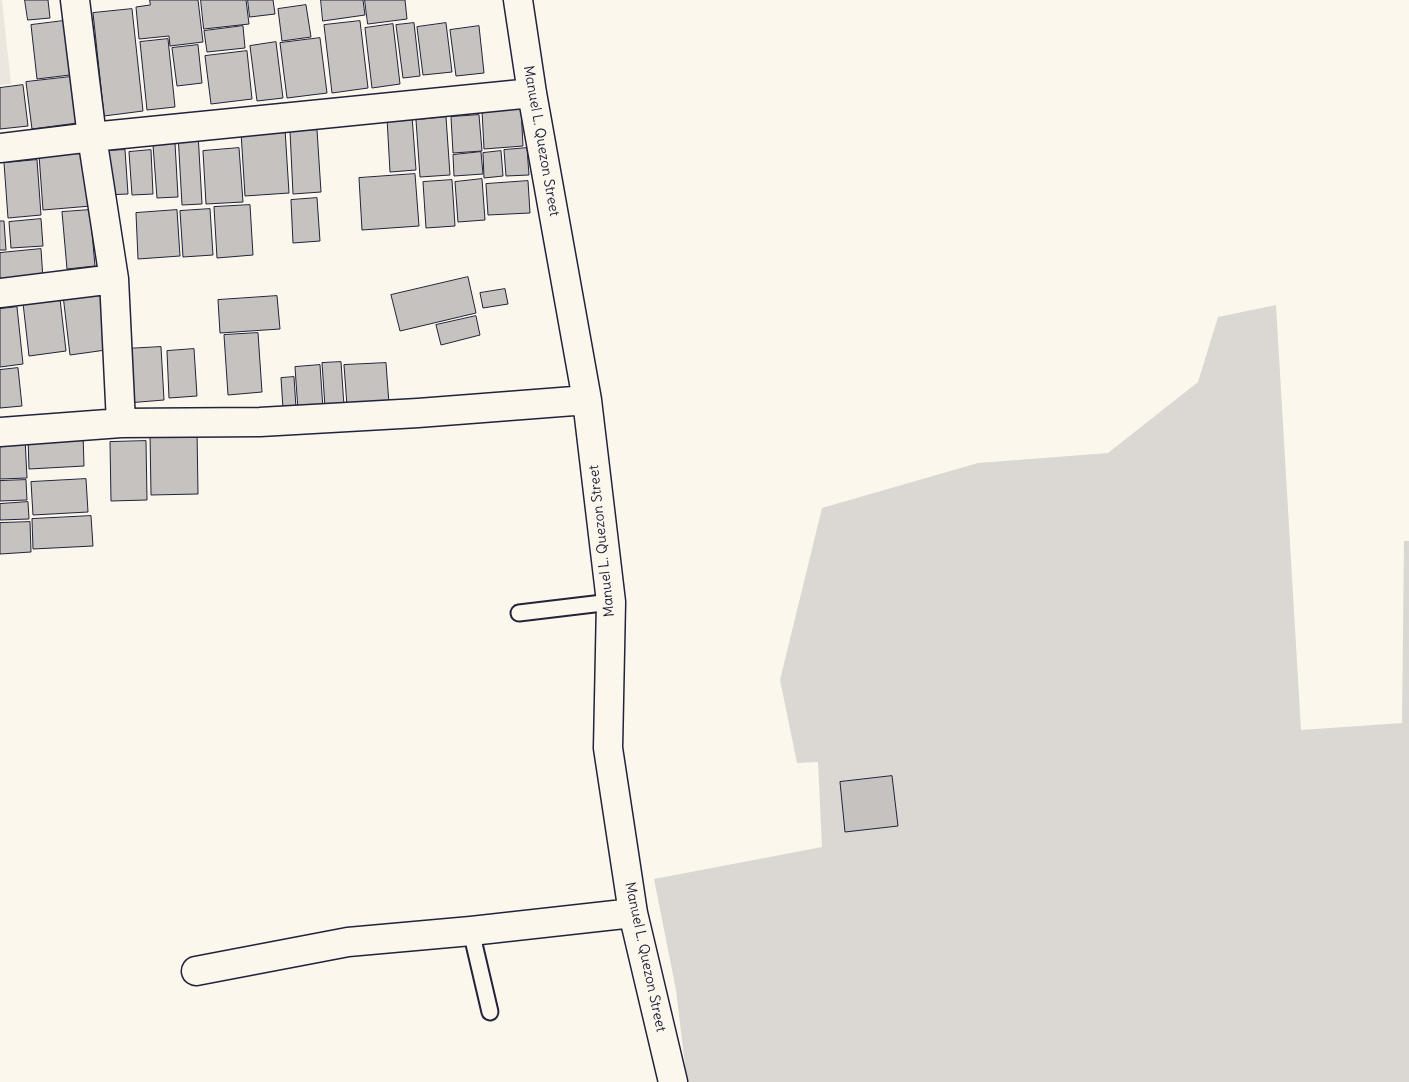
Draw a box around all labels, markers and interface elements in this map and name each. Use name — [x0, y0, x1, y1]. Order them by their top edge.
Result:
street label: Manuel L. Quezon Street — [519, 64, 563, 218]
street label: Manuel L. Quezon Street — [586, 464, 618, 618]
street label: Manuel L. Quezon Street — [621, 881, 669, 1033]

